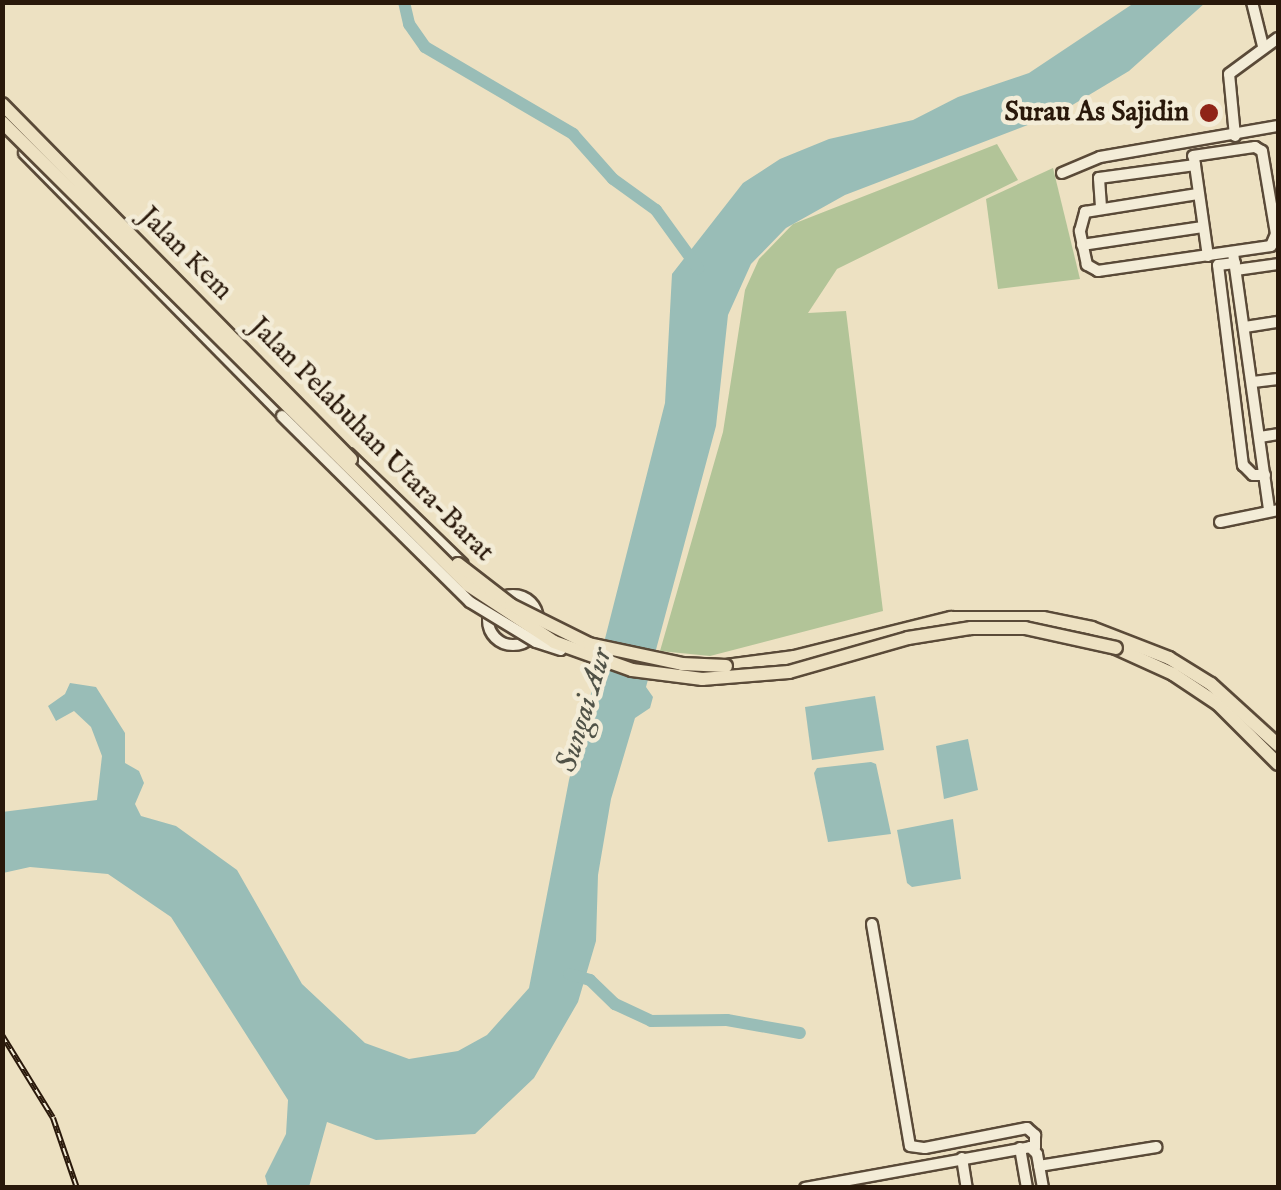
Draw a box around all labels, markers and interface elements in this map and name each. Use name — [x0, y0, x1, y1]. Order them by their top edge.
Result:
place label: Surau As Sajidin — [1004, 96, 1189, 130]
marker: Surau As Sajidin — [1198, 102, 1220, 124]
street label: Jalan Kem — [131, 200, 239, 308]
street label: Jalan Pelabuhan Utara-Barat — [242, 311, 500, 569]
water label: Sungai Aur — [549, 644, 621, 776]

